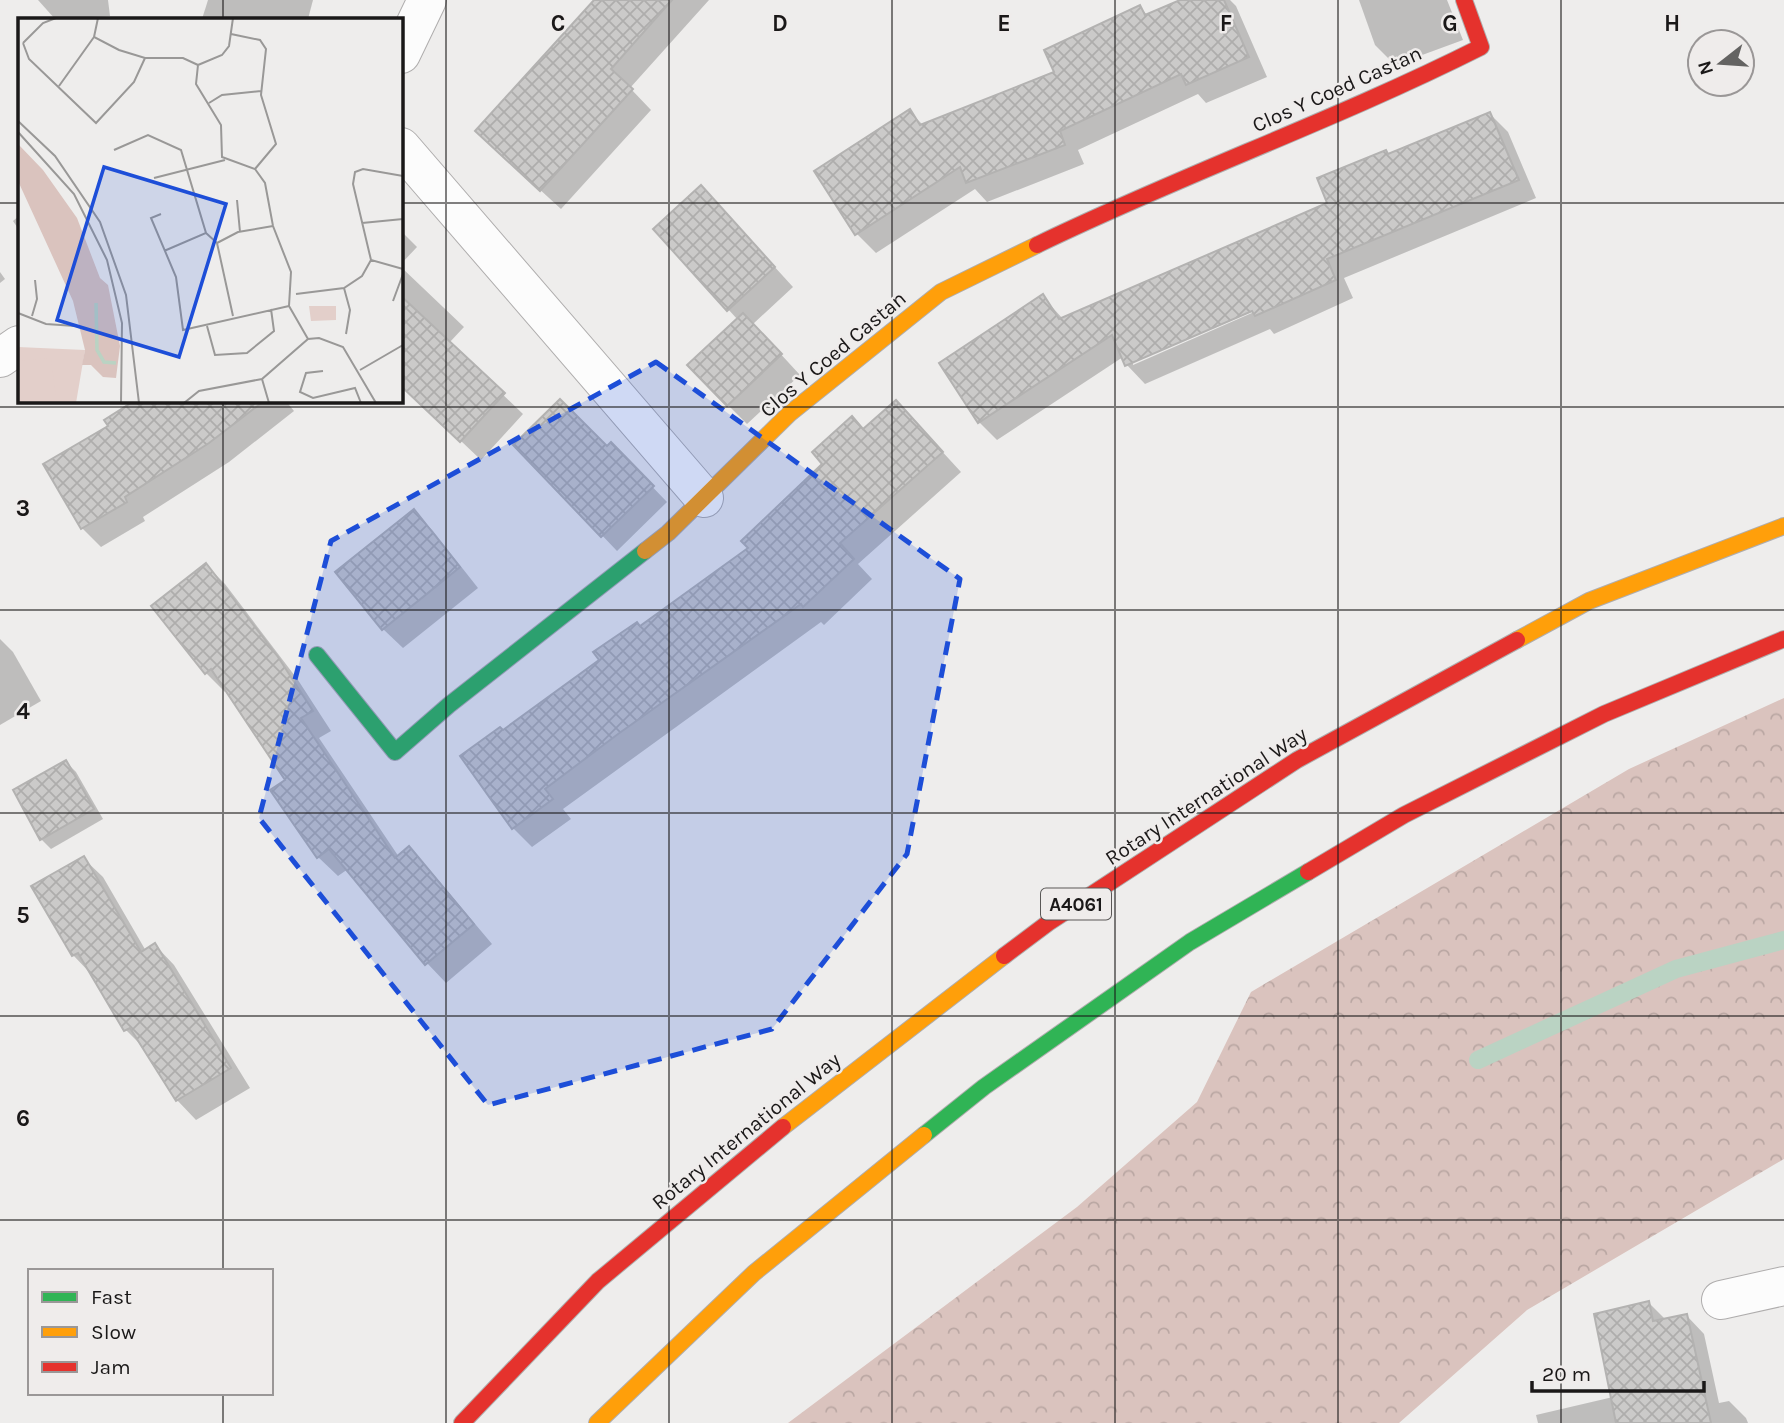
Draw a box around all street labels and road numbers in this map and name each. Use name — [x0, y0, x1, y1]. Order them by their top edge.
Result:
street label: Clos Y Coed Castan — [1249, 41, 1425, 137]
street label: Clos Y Coed Castan — [755, 286, 911, 422]
street label: Rotary International Way — [1101, 722, 1311, 870]
road number: A4061 — [1041, 888, 1111, 920]
street label: Rotary International Way — [647, 1047, 845, 1214]

